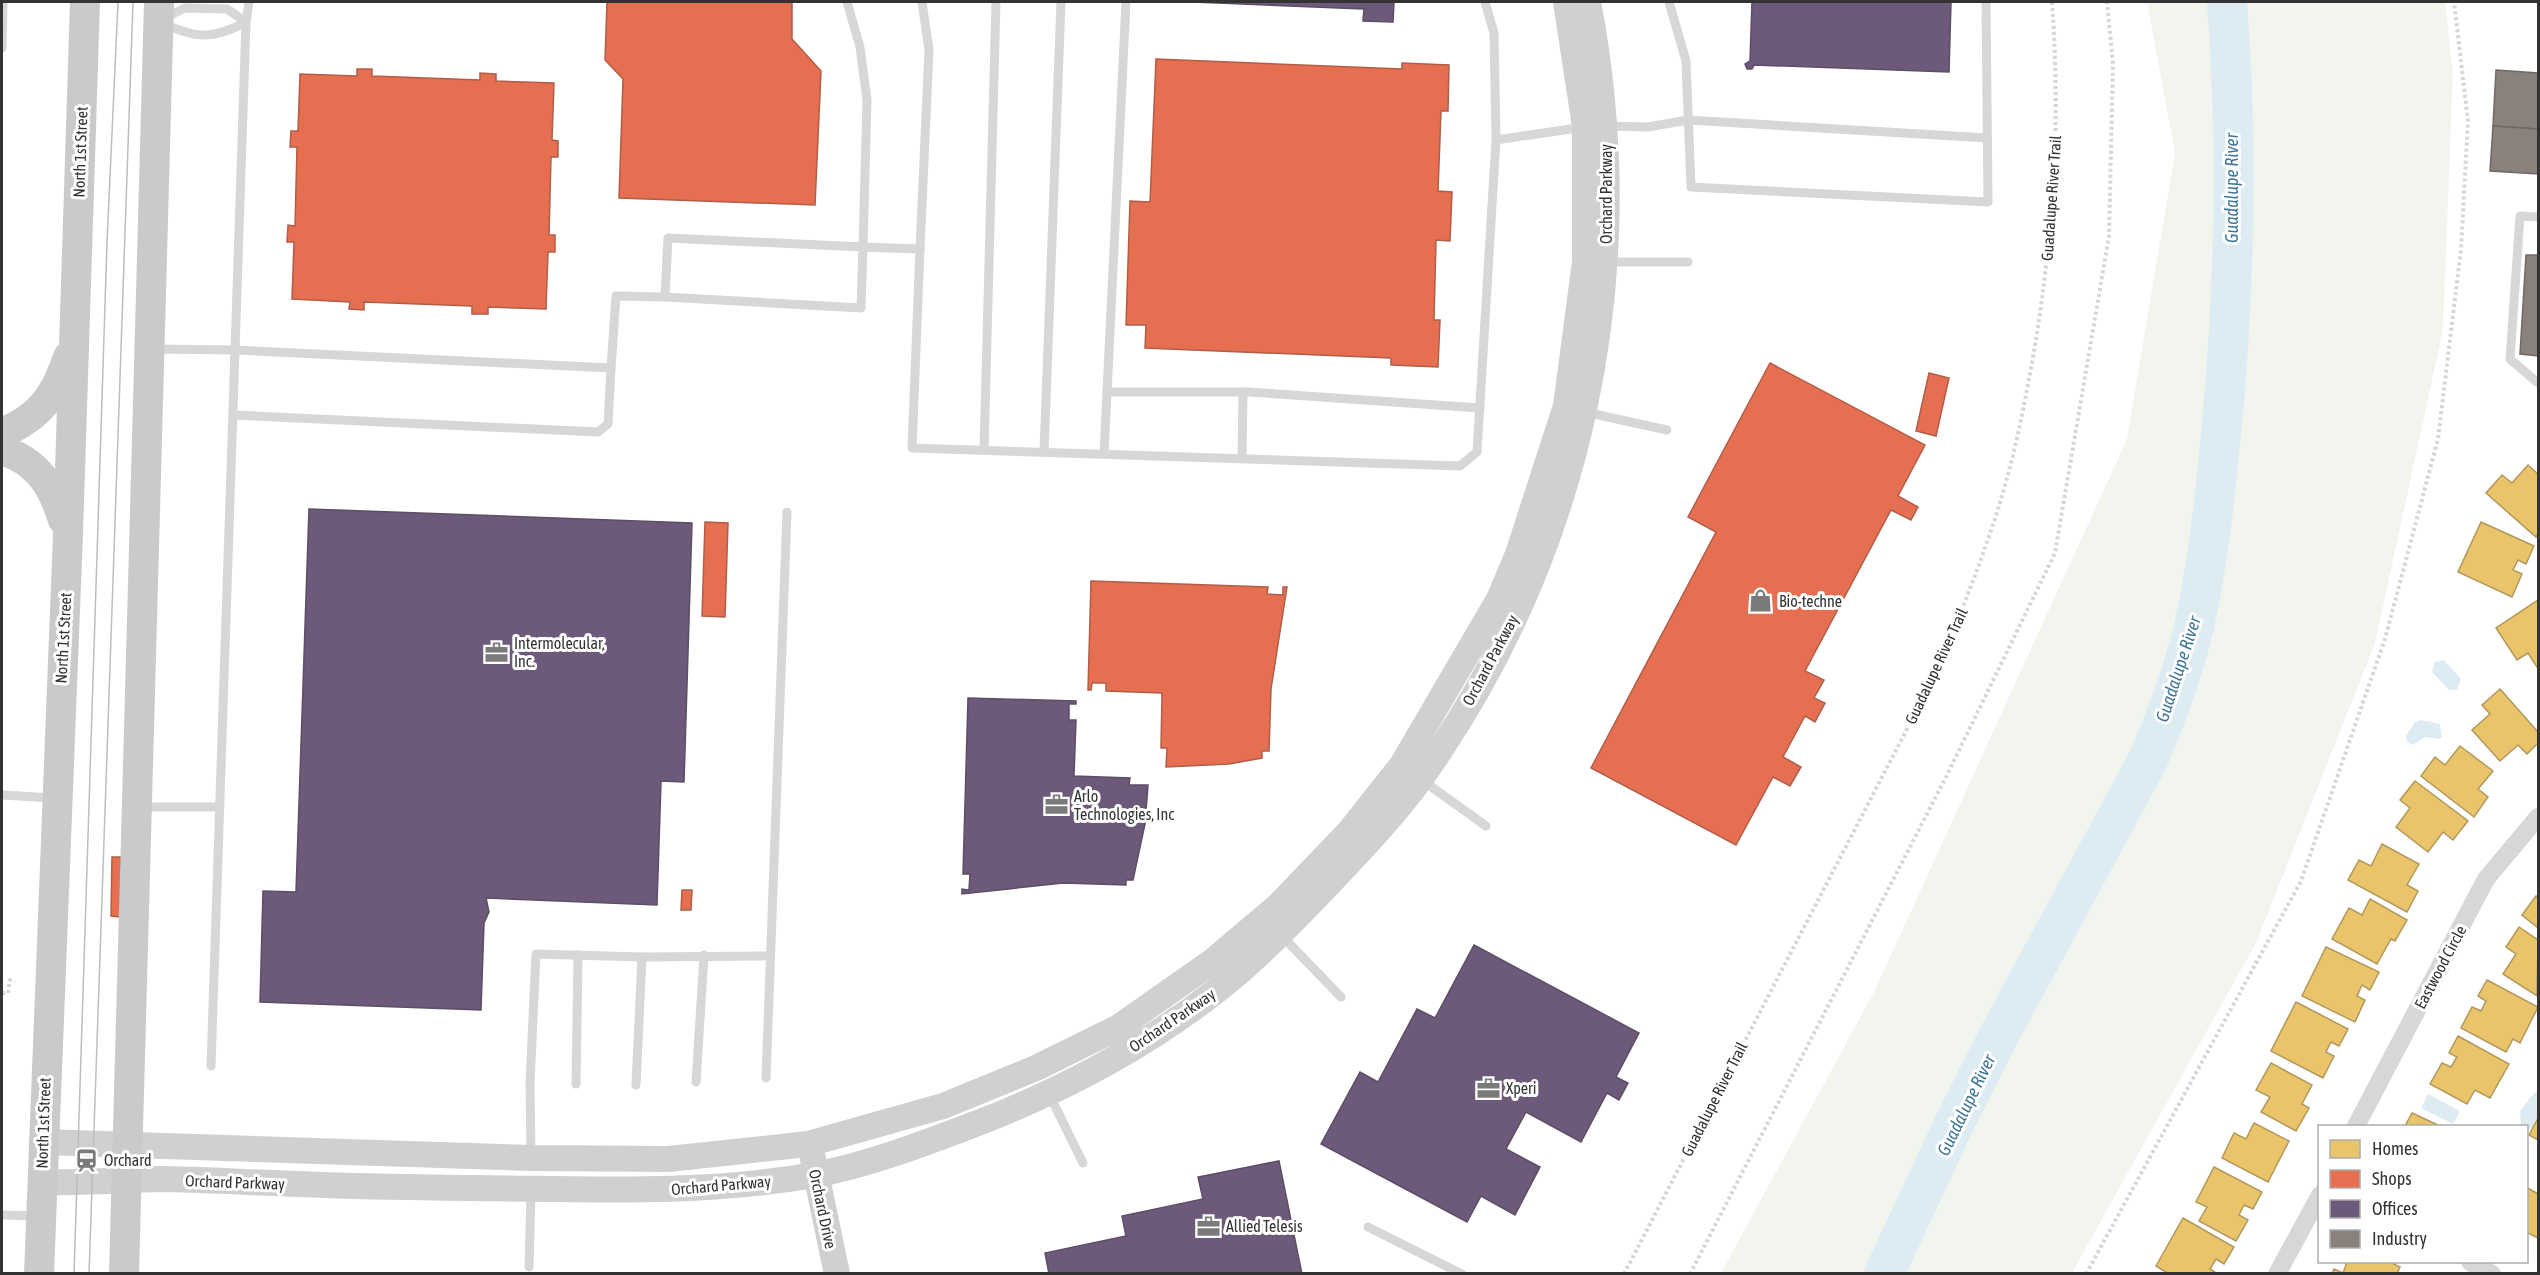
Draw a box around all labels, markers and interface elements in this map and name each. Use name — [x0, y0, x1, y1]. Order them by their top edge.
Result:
street label: North 1st Street — [69, 106, 91, 198]
water label: Guadalupe River — [2221, 132, 2242, 243]
street label: Guadalupe River Trail — [2038, 134, 2065, 261]
street label: Orchard Parkway — [1597, 144, 1616, 244]
shop icon: Bio-techne — [1748, 588, 1774, 614]
street label: North 1st Street — [52, 592, 74, 684]
place label: Bio-techne — [1779, 592, 1842, 610]
street label: Guadalupe River Trail — [1901, 605, 1972, 727]
street label: Orchard Parkway — [1459, 611, 1522, 709]
water label: Guadalupe River — [2151, 613, 2205, 725]
place label: Intermolecular, Inc. — [514, 634, 605, 670]
office icon: Intermolecular, Inc. — [483, 639, 509, 665]
place label: Arlo Technologies, Inc — [1074, 787, 1174, 824]
office icon: Arlo Technologies, Inc — [1043, 792, 1069, 818]
street label: Eastwood Circle — [2411, 922, 2469, 1012]
street label: Orchard Parkway — [1126, 984, 1219, 1056]
street label: Guadalupe River Trail — [1677, 1038, 1752, 1160]
water label: Guadalupe River — [1932, 1050, 2000, 1159]
office icon: Xperi — [1475, 1075, 1501, 1101]
street label: North 1st Street — [32, 1077, 54, 1169]
place label: Xperi — [1506, 1079, 1536, 1098]
legend — [2318, 1125, 2528, 1263]
text: Homes — [2372, 1138, 2418, 1159]
station icon: Orchard — [73, 1147, 99, 1173]
place label: Orchard — [104, 1151, 152, 1169]
street label: Orchard Drive — [806, 1168, 840, 1250]
text: Shops — [2372, 1168, 2412, 1189]
street label: Orchard Parkway — [185, 1171, 286, 1194]
street label: Orchard Parkway — [670, 1172, 772, 1199]
text: Offices — [2372, 1198, 2418, 1219]
office icon: Allied Telesis — [1195, 1213, 1221, 1239]
place label: Allied Telesis — [1226, 1217, 1303, 1235]
text: Industry — [2372, 1228, 2427, 1249]

